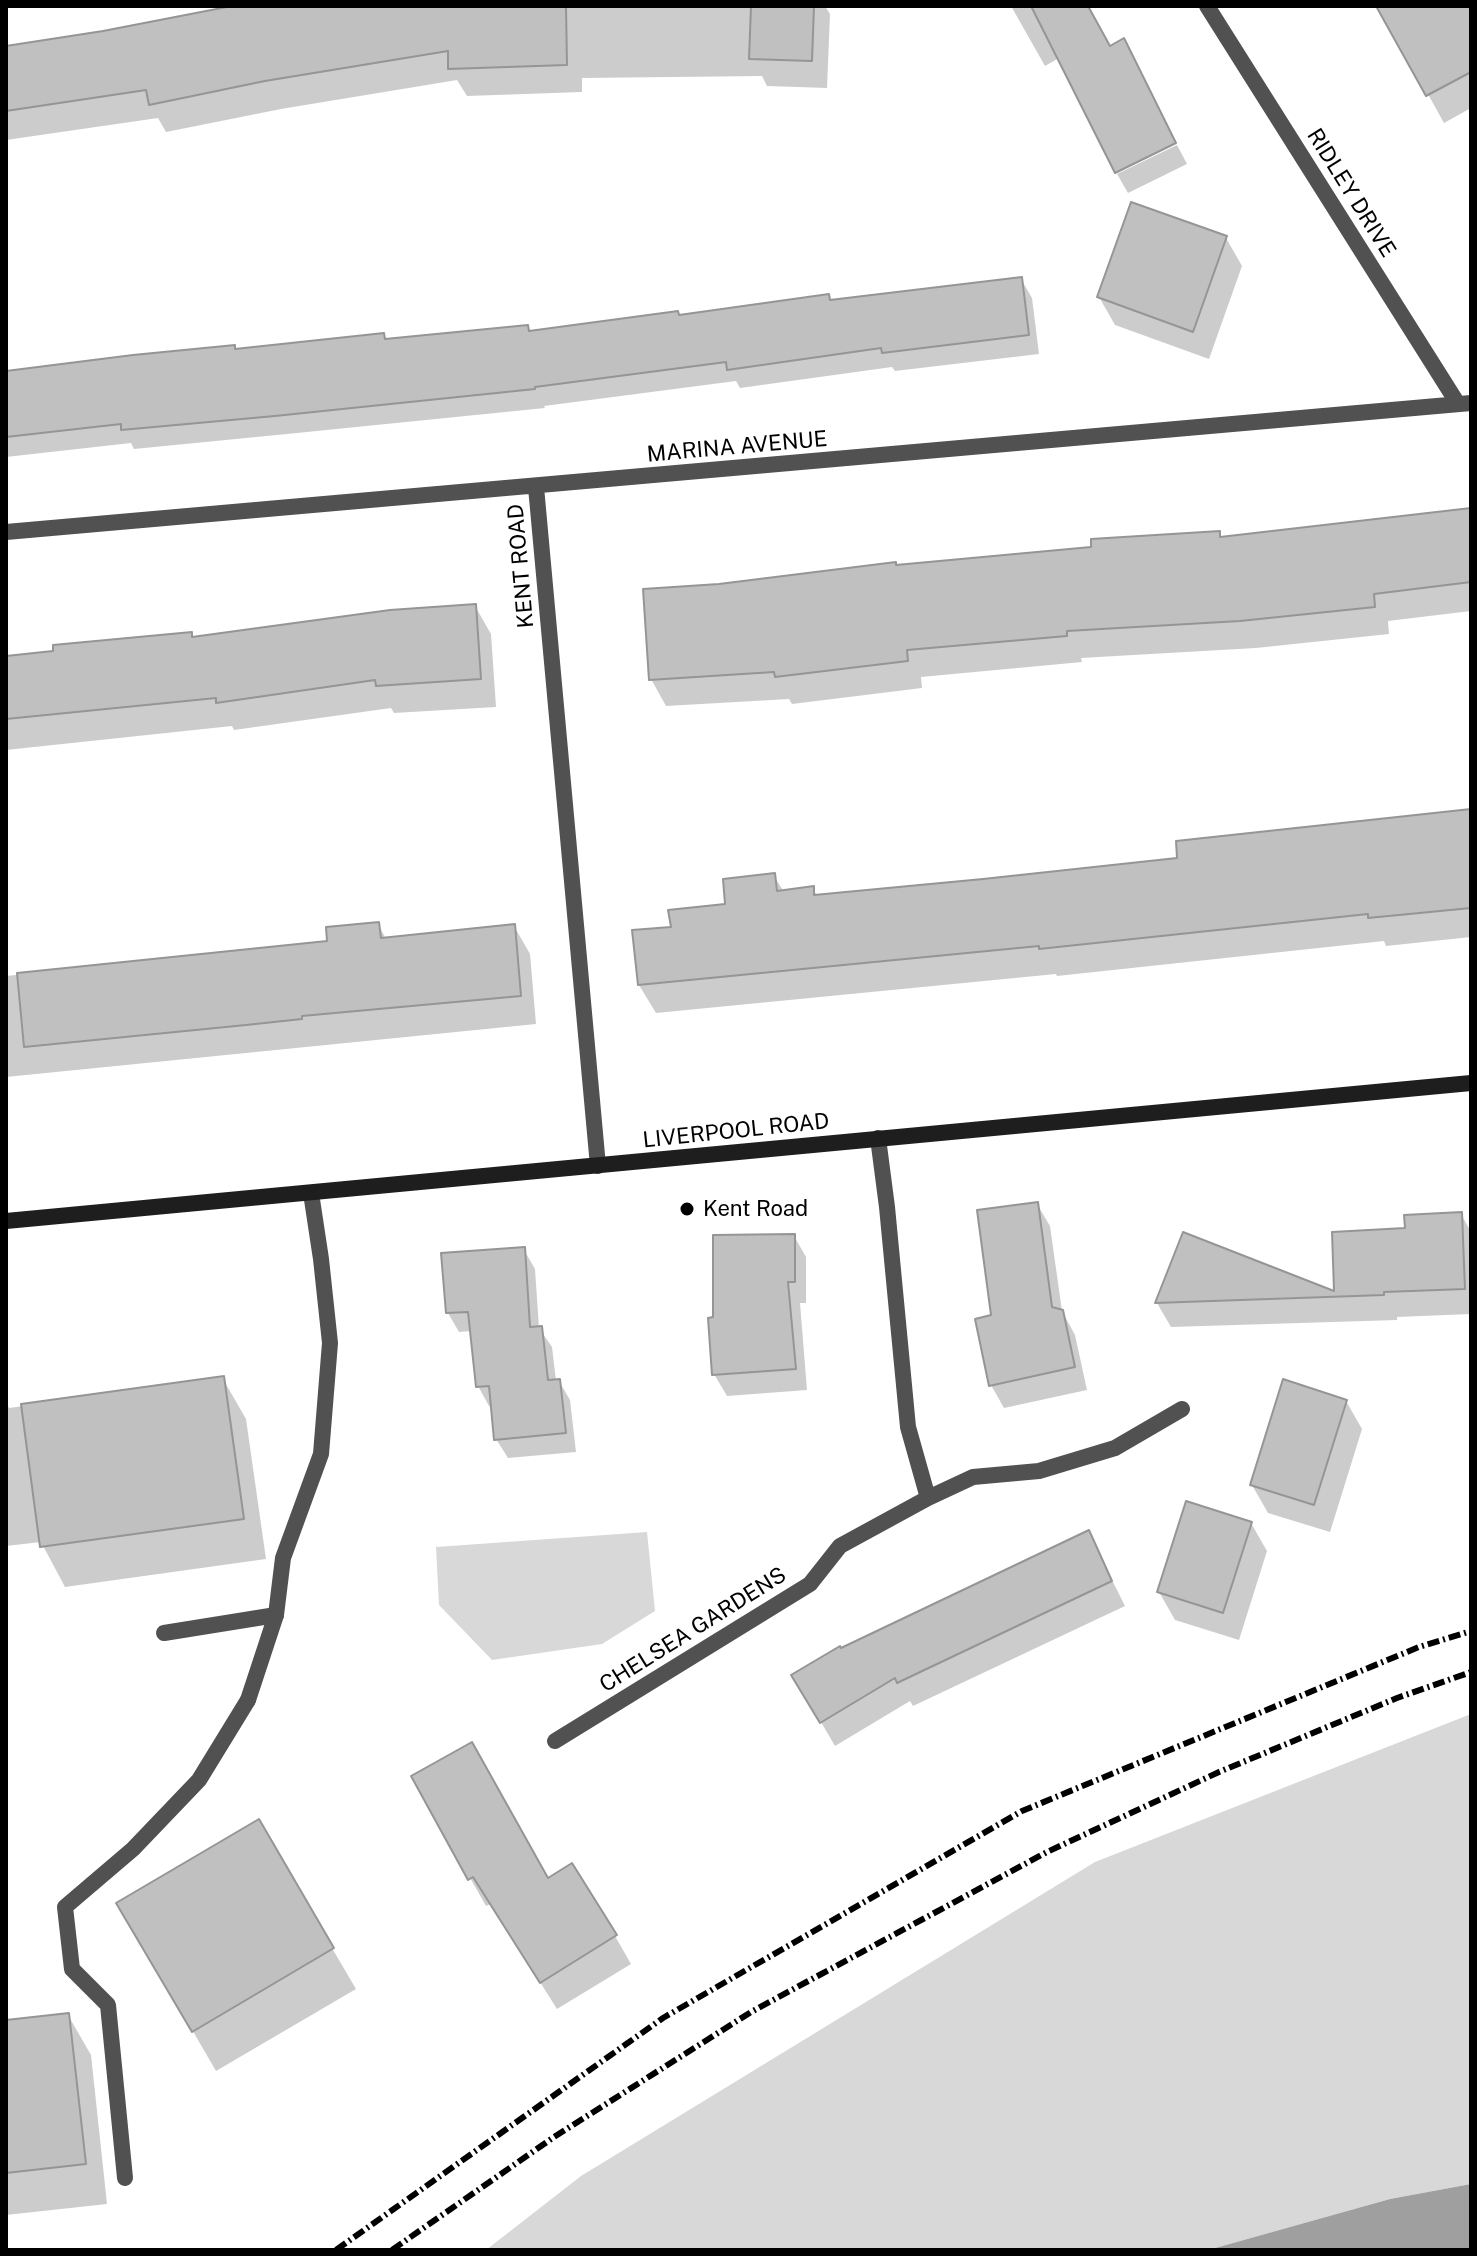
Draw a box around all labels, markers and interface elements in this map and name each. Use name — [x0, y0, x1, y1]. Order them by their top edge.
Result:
street label: RIDLEY DRIVE — [1301, 124, 1401, 262]
street label: MARINA AVENUE — [646, 426, 828, 468]
street label: KENT ROAD — [502, 503, 540, 629]
street label: LIVERPOOL ROAD — [641, 1108, 831, 1154]
place label: Kent Road — [703, 1196, 808, 1222]
marker: Kent Road — [678, 1200, 696, 1218]
street label: CHELSEA GARDENS — [595, 1562, 791, 1698]

